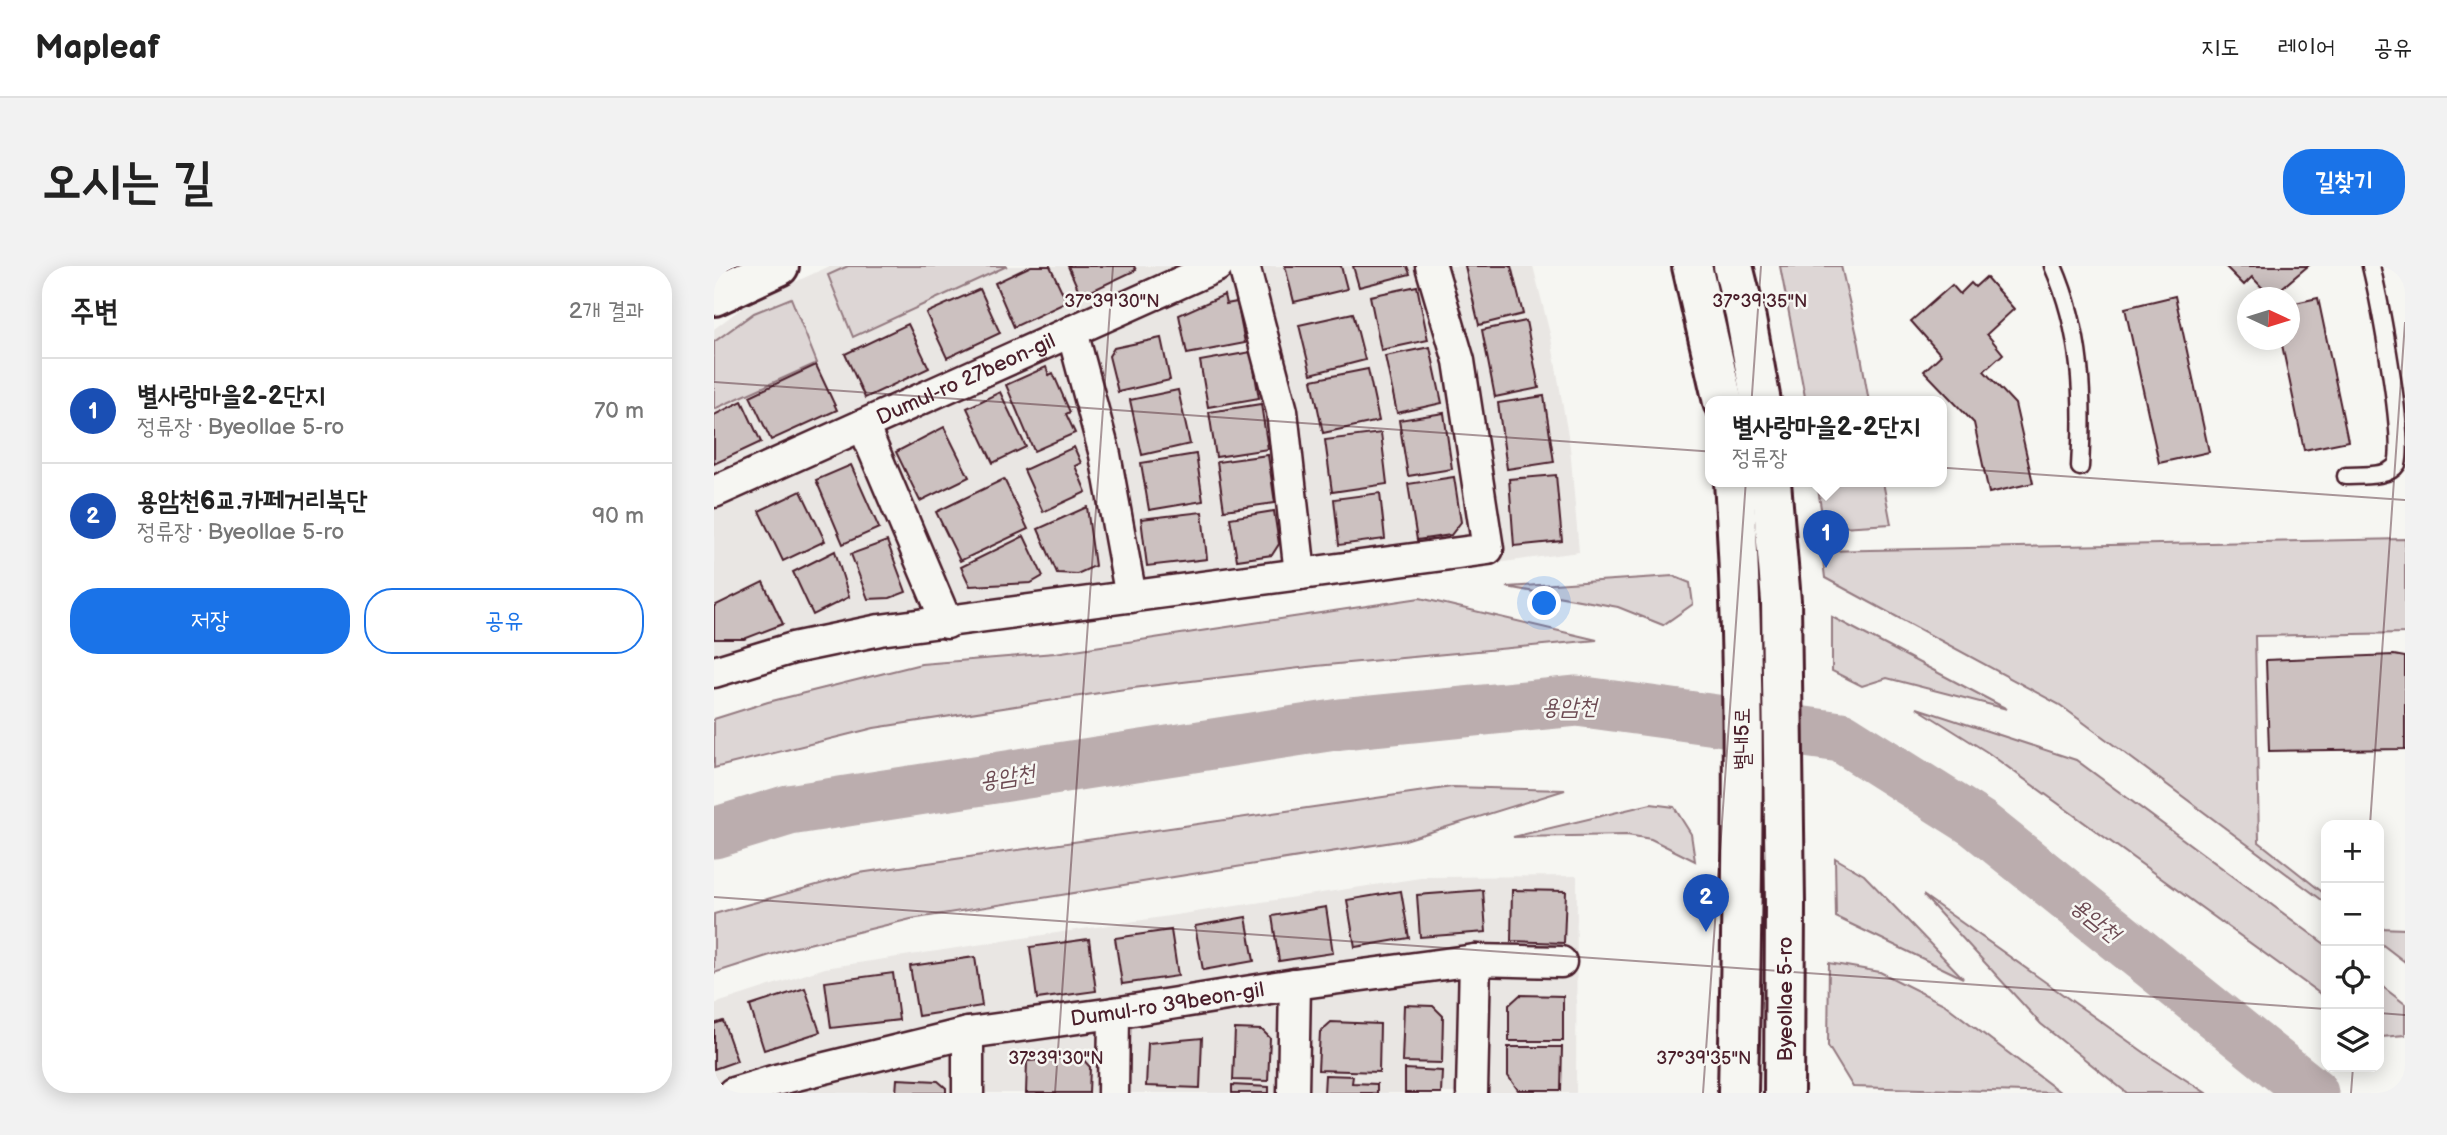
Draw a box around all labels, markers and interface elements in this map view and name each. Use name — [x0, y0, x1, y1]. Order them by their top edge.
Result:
text: Mapleaf — [35, 28, 160, 68]
text: 지도 — [2201, 33, 2239, 62]
text: 레이어 — [2277, 33, 2335, 62]
text: 공유 — [2373, 33, 2412, 62]
button: 길찾기 — [2283, 149, 2405, 215]
text: 오시는 길 — [42, 153, 213, 212]
north arrow — [2237, 287, 2300, 350]
text: 37°39'30"N — [1064, 291, 1160, 312]
text: 37°39'35"N — [1712, 291, 1808, 312]
text: 주변 — [70, 294, 118, 330]
text: 2개 결과 — [569, 297, 644, 325]
street label: Dumul-ro 27beon-gil — [873, 328, 1059, 430]
text: 별사랑마을2-2단지 — [137, 381, 325, 412]
popup — [1705, 396, 1947, 487]
text: 1 — [88, 397, 98, 425]
text: 70 m — [594, 397, 644, 425]
text: 별사랑마을2-2단지 — [1732, 412, 1920, 443]
text: 정류장 · Byeollae 5-ro — [137, 413, 344, 441]
text: 정류장 — [1732, 444, 1787, 472]
text: 용암천6교.카페거리북단 — [137, 486, 368, 517]
text: 2 — [86, 502, 100, 530]
text: 90 m — [592, 502, 644, 530]
pin: 1 — [1803, 510, 1849, 568]
text: 정류장 · Byeollae 5-ro — [137, 518, 344, 546]
your location — [1527, 586, 1561, 620]
button: 저장 — [70, 588, 350, 654]
button: 공유 — [364, 588, 644, 654]
water label: 용암천 — [1541, 693, 1599, 721]
street label: 별내5로 — [1730, 708, 1755, 770]
water label: 용암천 — [978, 758, 1039, 795]
map controls — [2321, 820, 2384, 1072]
button: + — [2321, 820, 2384, 883]
pin: 2 — [1683, 874, 1729, 932]
button: − — [2321, 883, 2384, 946]
water label: 용암천 — [2065, 891, 2128, 950]
street label: Byeollae 5-ro — [1773, 936, 1798, 1062]
button: locate — [2321, 946, 2384, 1009]
street label: Dumul-ro 39beon-gil — [1069, 977, 1266, 1032]
button: layers — [2321, 1009, 2384, 1072]
text: 37°39'30"N — [1008, 1048, 1104, 1069]
text: 37°39'35"N — [1656, 1048, 1752, 1069]

